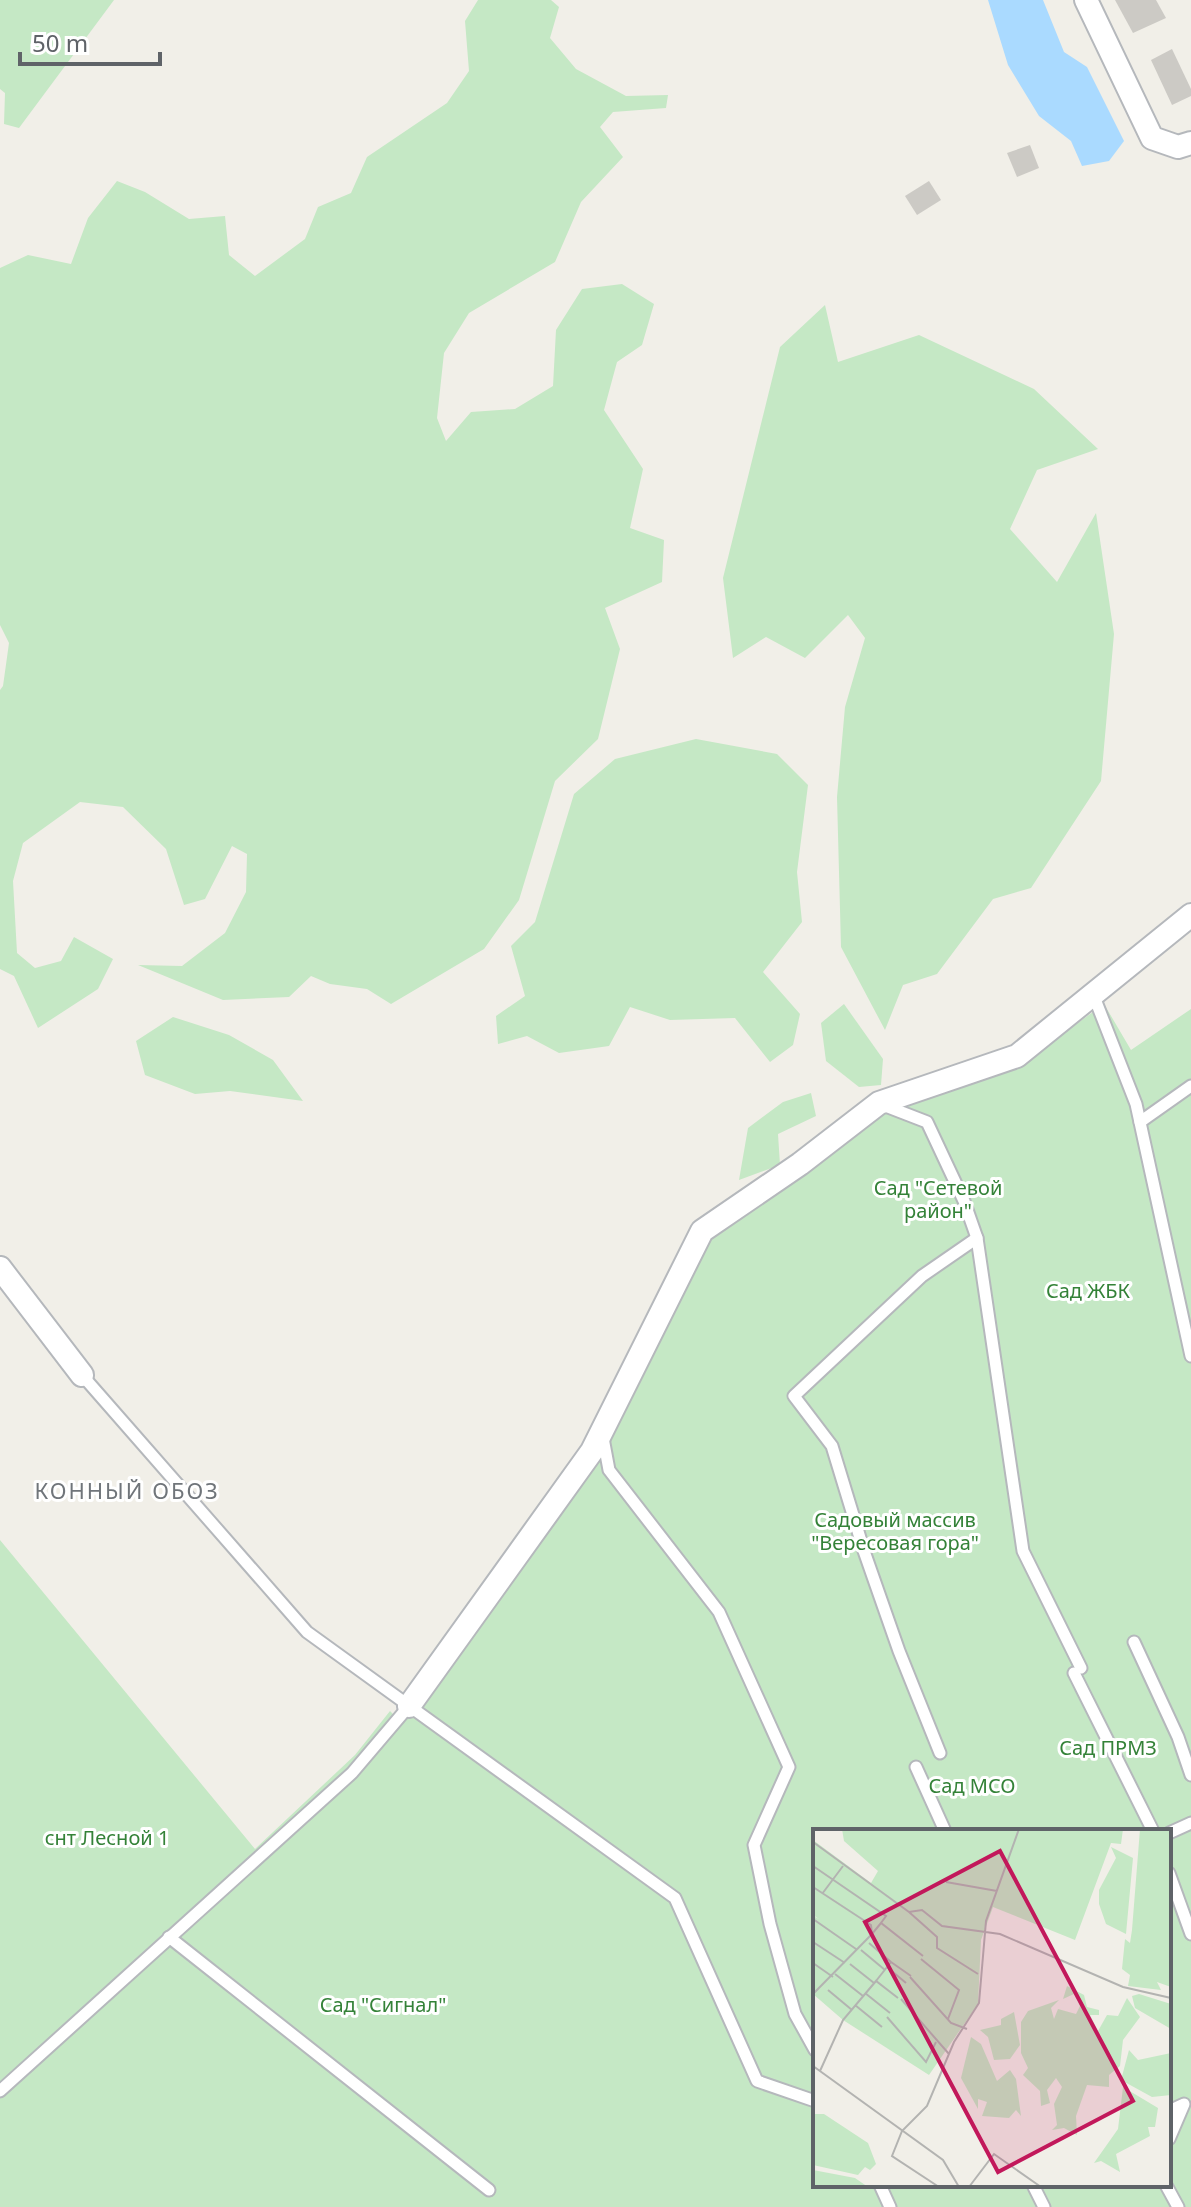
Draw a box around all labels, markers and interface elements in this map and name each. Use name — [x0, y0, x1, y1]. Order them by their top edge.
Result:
scale bar — [20, 16, 160, 66]
text: 50 m — [32, 26, 88, 59]
park label: Сад "Сетевой район" — [874, 1174, 1002, 1224]
park label: Сад ЖБК — [1046, 1277, 1131, 1304]
district label: КОННЫЙ ОБОЗ — [34, 1475, 220, 1505]
park label: Садовый массив "Вересовая гора" — [811, 1506, 979, 1556]
park label: Сад ПРМЗ — [1059, 1734, 1157, 1761]
park label: Сад МСО — [928, 1772, 1016, 1799]
park label: снт Лесной 1 — [45, 1824, 169, 1851]
inset map — [813, 1829, 1171, 2187]
park label: Сад "Сигнал" — [320, 1991, 446, 2018]

